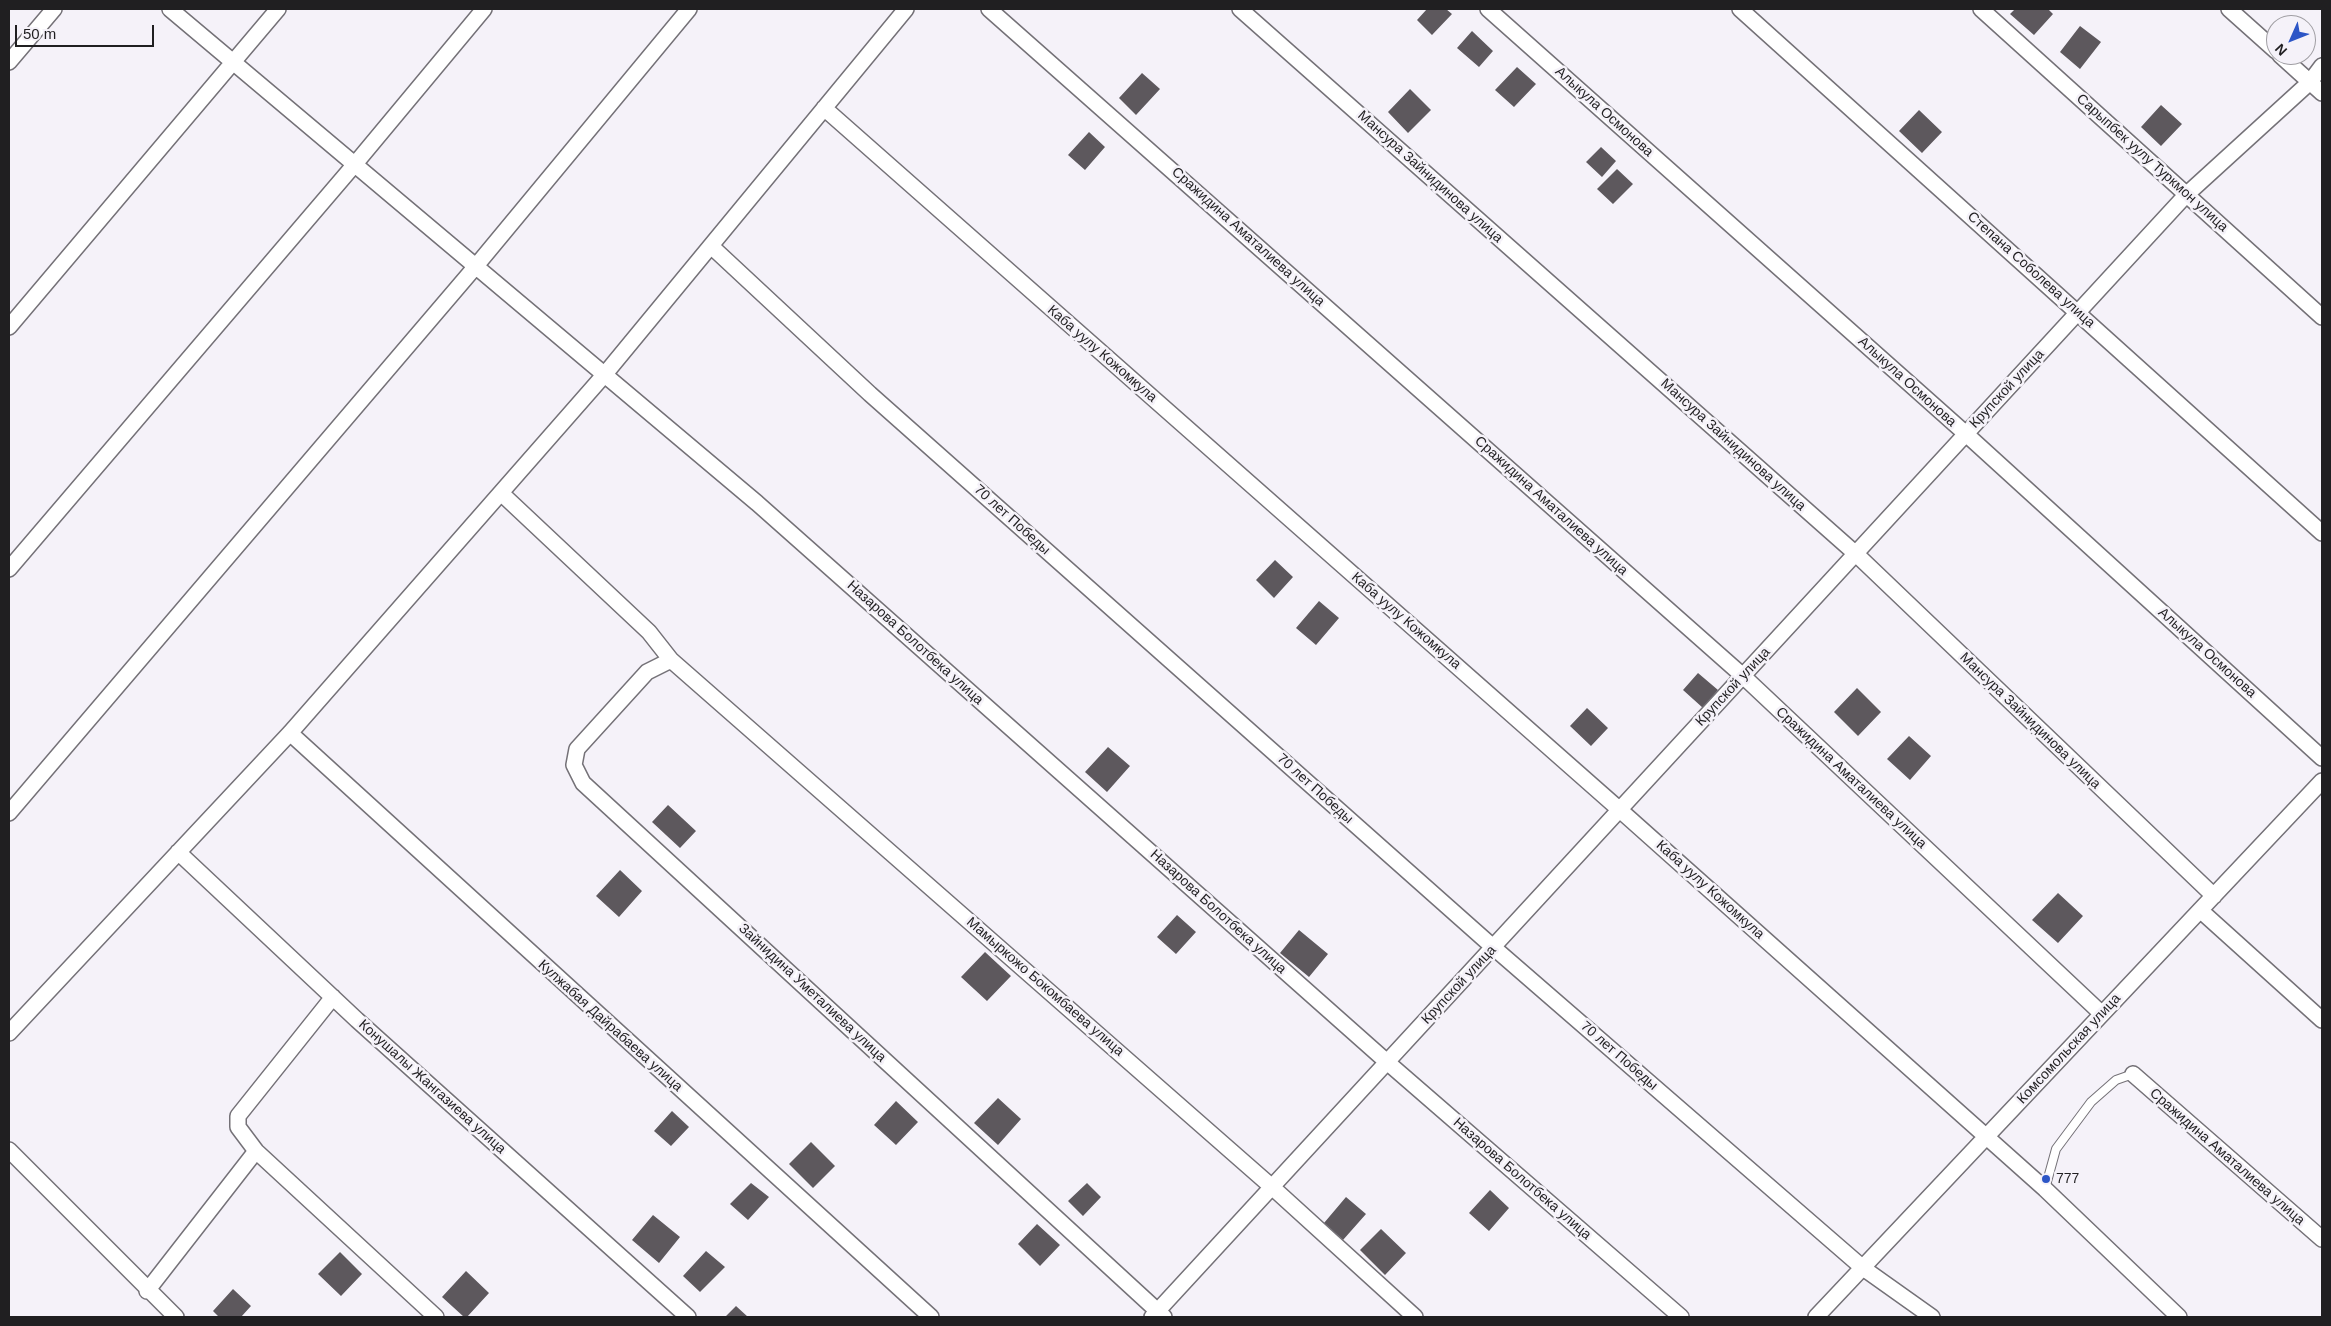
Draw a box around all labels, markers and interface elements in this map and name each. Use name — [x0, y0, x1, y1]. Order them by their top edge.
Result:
scale bar — [18, 15, 156, 47]
north arrow — [2266, 15, 2316, 65]
text: 50 m — [23, 25, 56, 42]
text: N — [2272, 41, 2290, 59]
street label: Алыкула Осмонова — [1551, 64, 1657, 160]
street label: Сарыпбек уулу Туркмон улица — [2073, 91, 2231, 235]
street label: Мансура Зайнидинова улица — [1354, 107, 1506, 247]
street label: Сражидина Аматалиева улица — [1168, 164, 1328, 310]
street label: Степана Соболева улица — [1964, 208, 2098, 332]
street label: Каба уулу Кожомкула — [1044, 302, 1160, 406]
street label: Алыкула Осмонова — [1854, 334, 1960, 430]
street label: Крупской улица — [1966, 346, 2048, 432]
street label: Мансура Зайнидинова улица — [1657, 375, 1809, 515]
street label: Сражидина Аматалиева улица — [1471, 433, 1631, 579]
street label: 70 лет Победы — [970, 481, 1054, 559]
street label: Каба уулу Кожомкула — [1348, 569, 1464, 673]
street label: Назарова Болотбека улица — [843, 577, 987, 709]
street label: Алыкула Осмонова — [2154, 605, 2260, 701]
street label: Крупской улица — [1692, 644, 1774, 730]
street label: Мансура Зайнидинова улица — [1956, 649, 2104, 793]
street label: Сражидина Аматалиева улица — [1772, 704, 1930, 852]
street label: 70 лет Победы — [1273, 750, 1357, 828]
street label: Каба уулу Кожомкула — [1653, 837, 1767, 943]
street label: Назарова Болотбека улица — [1146, 846, 1290, 978]
street label: Мамыркожо Бокомбаева улица — [963, 914, 1127, 1060]
street label: Зайнидина Уметалиева улица — [735, 920, 889, 1066]
street label: Крупской улица — [1418, 942, 1500, 1028]
street label: Кулжабая Дайрабаева улица — [534, 957, 686, 1095]
street label: Комсомольская улица — [2014, 991, 2124, 1107]
street label: Конушалы Жангазиева улица — [355, 1016, 509, 1158]
street label: 70 лет Победы — [1577, 1018, 1661, 1094]
street label: Сражидина Аматалиева улица — [2146, 1085, 2308, 1229]
street label: Назарова Болотбека улица — [1449, 1114, 1595, 1244]
place label: 777 — [2056, 1171, 2079, 1187]
marker: 777 — [2040, 1173, 2052, 1185]

